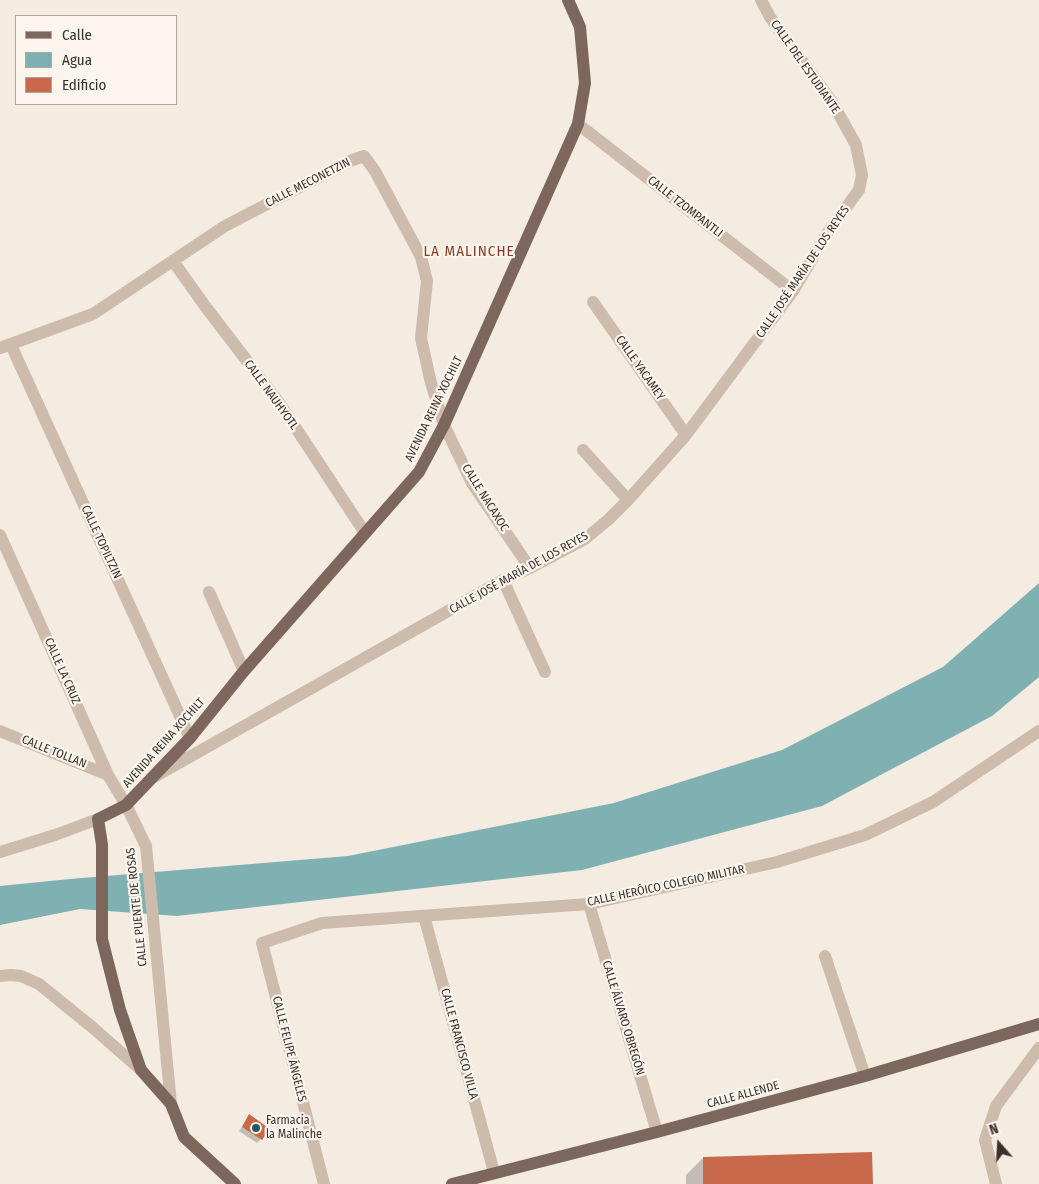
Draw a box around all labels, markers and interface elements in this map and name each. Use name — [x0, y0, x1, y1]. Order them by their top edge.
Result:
legend — [15, 15, 178, 105]
street label: CALLE DEL ESTUDIANTE — [767, 17, 843, 117]
text: Calle — [62, 26, 92, 44]
text: Agua — [62, 51, 92, 69]
text: Edificio — [62, 76, 107, 94]
street label: CALLE MECONETZIN — [263, 155, 353, 211]
street label: CALLE TZOMPANTLI — [645, 173, 725, 241]
street label: CALLE JOSÉ MARÍA DE LOS REYES — [753, 203, 853, 341]
district label: LA MALINCHE — [422, 243, 516, 261]
street label: CALLE YACAMEY — [612, 333, 668, 403]
street label: AVENIDA REINA XOCHILT — [402, 354, 466, 464]
street label: CALLE NAUHYOTL — [241, 357, 301, 433]
street label: CALLE NACAXOC — [459, 462, 511, 534]
street label: CALLE TOPILTZIN — [78, 503, 124, 581]
street label: CALLE JOSÉ MARÍA DE LOS REYES — [447, 529, 591, 617]
street label: CALLE LA CRUZ — [41, 636, 83, 706]
street label: AVENIDA REINA XOCHILT — [120, 695, 208, 791]
street label: CALLE TOLLAN — [20, 733, 88, 771]
street label: CALLE PUENTE DE ROSAS — [124, 847, 150, 967]
street label: CALLE HERÓICO COLEGIO MILITAR — [586, 862, 746, 910]
street label: CALLE ÁLVARO OBREGÓN — [599, 959, 647, 1077]
street label: CALLE FRANCISCO VILLA — [437, 987, 481, 1101]
street label: CALLE FELIPE ÁNGELES — [269, 995, 309, 1103]
street label: CALLE ALLENDE — [705, 1078, 781, 1112]
place label: Farmacia la Malinche — [266, 1114, 322, 1142]
north arrow — [974, 1119, 1024, 1169]
text: N — [987, 1120, 1001, 1139]
marker: Farmacia la Malinche — [250, 1122, 262, 1134]

